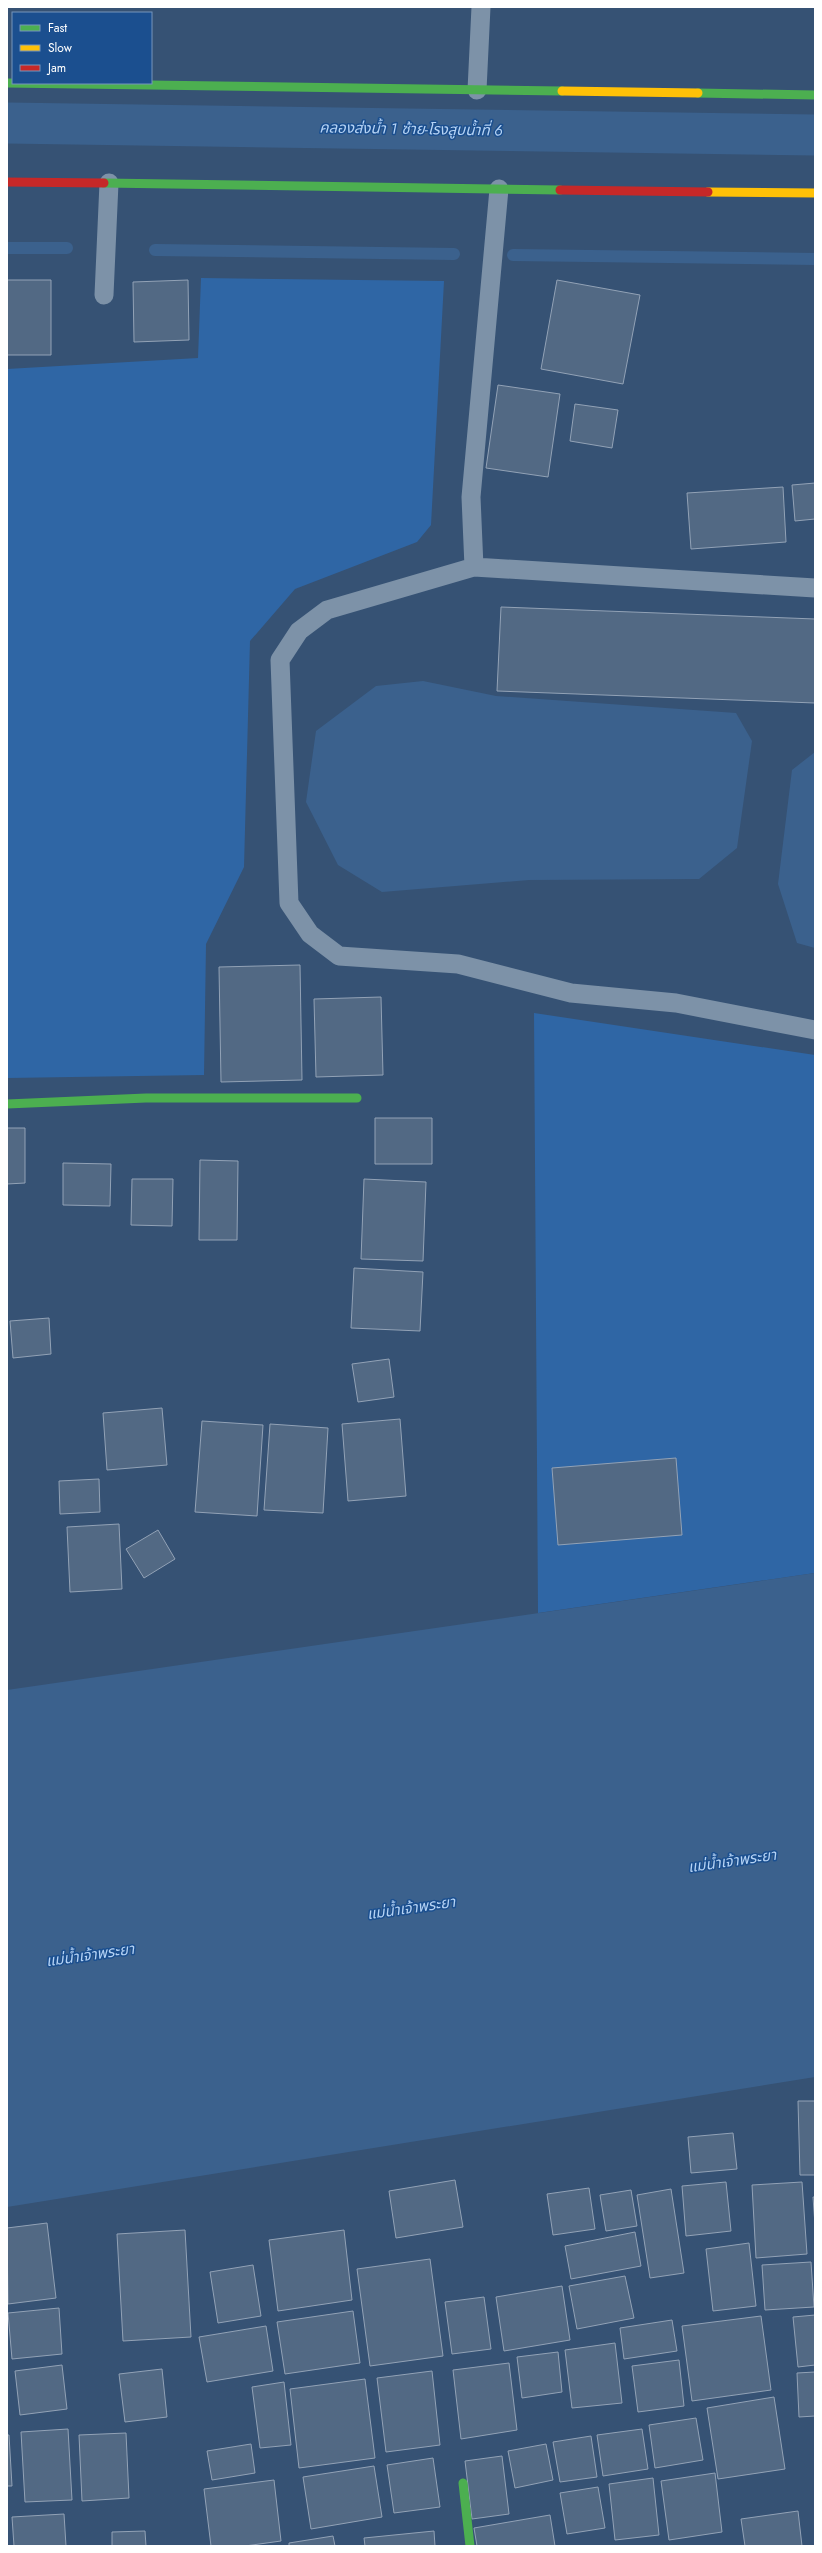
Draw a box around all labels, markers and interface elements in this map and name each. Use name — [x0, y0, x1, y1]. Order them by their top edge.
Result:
legend — [12, 12, 152, 84]
text: Fast — [48, 19, 67, 37]
text: Slow — [48, 39, 73, 57]
text: Jam — [46, 59, 66, 77]
water label: คลองส่งน้ำ 1 ซ้าย-โรงสูบน้ำที่ 6 — [319, 116, 503, 142]
water label: แม่น้ำเจ้าพระยา — [686, 1844, 778, 1878]
water label: แม่น้ำเจ้าพระยา — [365, 1891, 457, 1925]
water label: แม่น้ำเจ้าพระยา — [44, 1938, 136, 1972]

